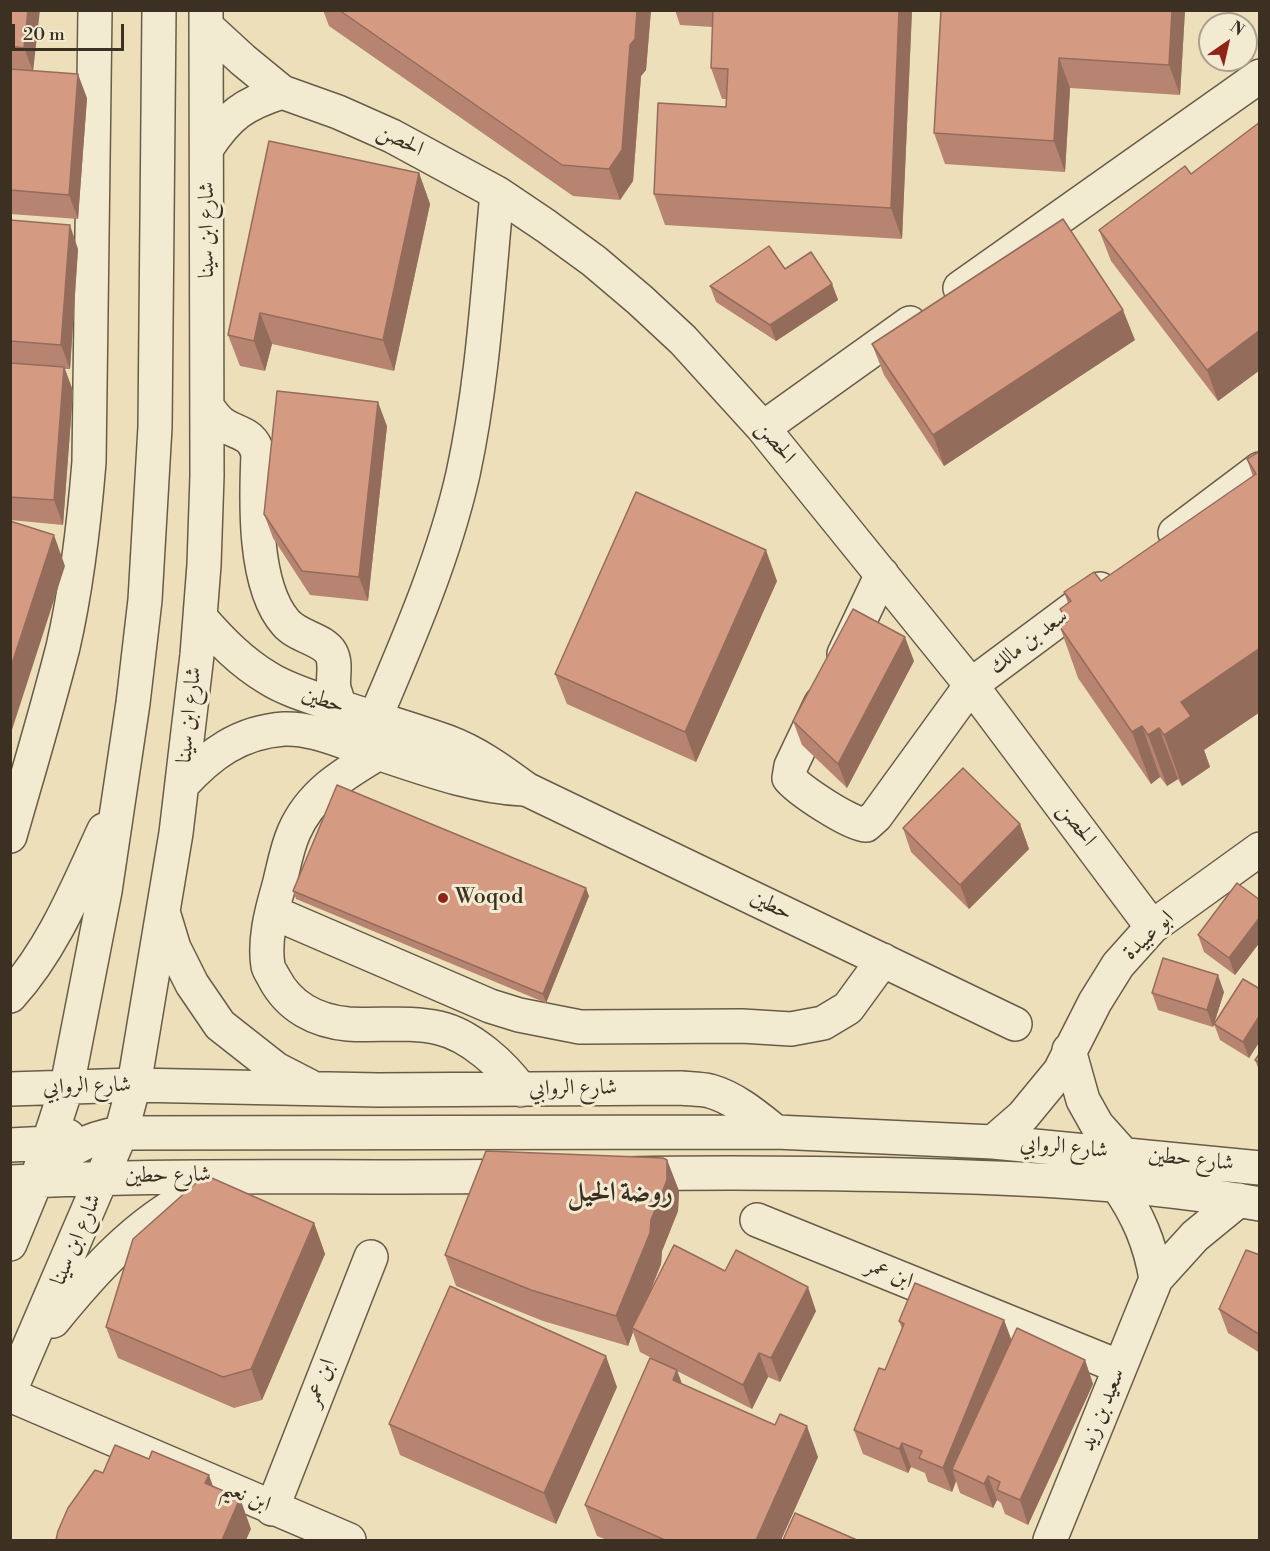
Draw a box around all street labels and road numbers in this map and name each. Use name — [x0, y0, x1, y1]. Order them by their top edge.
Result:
street label: الحصن — [373, 119, 427, 163]
street label: شارع ابن سينا — [195, 182, 221, 278]
street label: الحصن — [749, 416, 801, 470]
street label: سعد بن مالك — [984, 604, 1074, 680]
street label: شارع ابن سينا — [172, 666, 208, 764]
street label: حطين — [298, 681, 348, 721]
street label: الحصن — [1051, 798, 1101, 852]
street label: حطين — [746, 885, 796, 927]
street label: ابو عبيدة — [1118, 906, 1180, 966]
street label: شارع الروابي — [42, 1072, 132, 1102]
street label: شارع الروابي — [529, 1075, 617, 1103]
street label: شارع الروابي — [1019, 1131, 1109, 1165]
street label: شارع حطين — [1147, 1142, 1235, 1178]
street label: شارع حطين — [125, 1162, 211, 1190]
street label: شارع ابن سينا — [46, 1190, 108, 1290]
street label: ابن عمر — [861, 1253, 917, 1295]
street label: ابن عمر — [300, 1355, 342, 1411]
street label: سعيد بن زيد — [1075, 1365, 1131, 1455]
street label: ابن نعيم — [218, 1475, 274, 1519]

